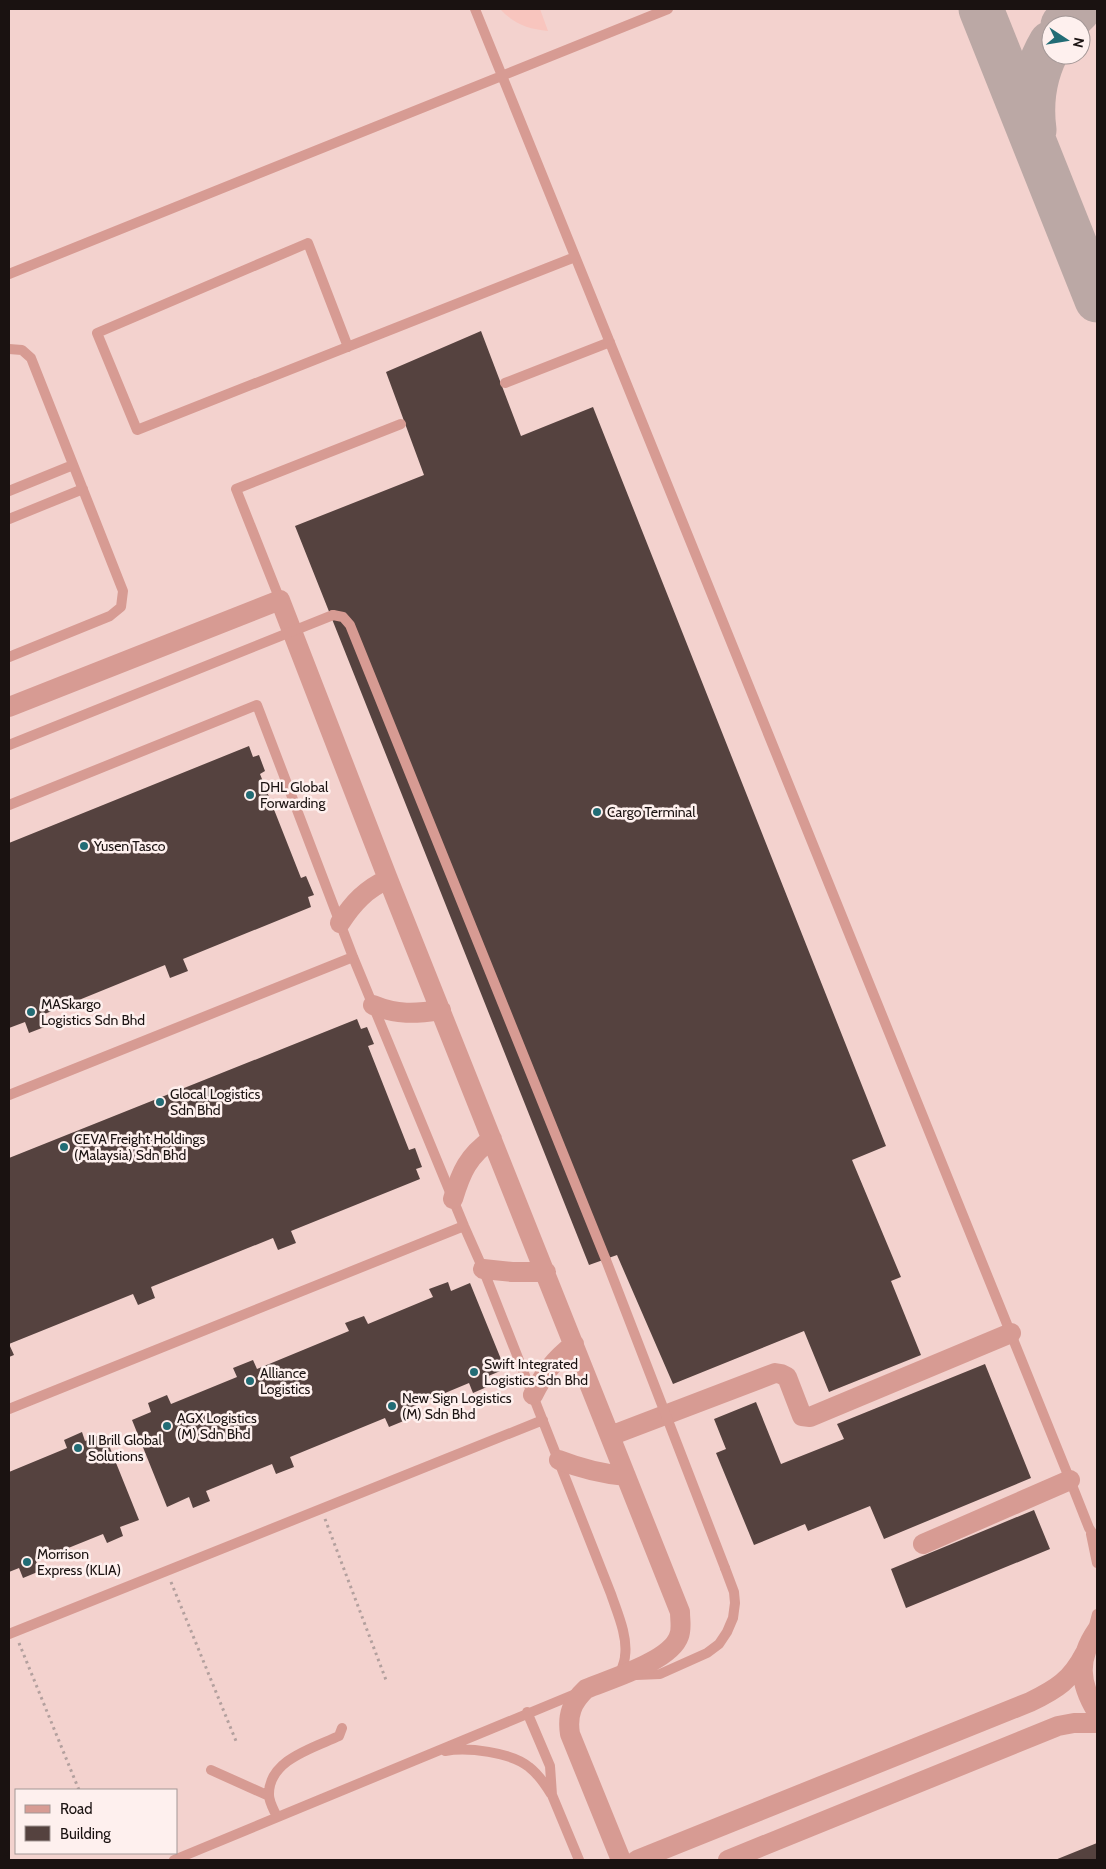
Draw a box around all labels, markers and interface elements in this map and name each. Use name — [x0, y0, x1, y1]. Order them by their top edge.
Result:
north arrow — [1041, 15, 1091, 65]
text: N — [1069, 36, 1089, 49]
place label: DHL Global Forwarding — [260, 778, 329, 812]
marker: DHL Global Forwarding — [244, 789, 256, 801]
place label: Cargo Terminal — [607, 803, 696, 821]
marker: Cargo Terminal — [591, 806, 603, 818]
place label: Yusen Tasco — [93, 837, 166, 855]
marker: Yusen Tasco — [78, 840, 90, 852]
place label: MASkargo Logistics Sdn Bhd — [41, 995, 145, 1029]
marker: MASkargo Logistics Sdn Bhd — [25, 1006, 37, 1018]
place label: Glocal Logistics Sdn Bhd — [170, 1085, 260, 1119]
marker: Glocal Logistics Sdn Bhd — [154, 1096, 166, 1108]
place label: CEVA Freight Holdings (Malaysia) Sdn Bhd — [74, 1130, 206, 1164]
marker: CEVA Freight Holdings (Malaysia) Sdn Bhd — [58, 1141, 70, 1153]
place label: Swift Integrated Logistics Sdn Bhd — [484, 1355, 588, 1389]
place label: Alliance Logistics — [260, 1364, 311, 1398]
marker: Swift Integrated Logistics Sdn Bhd — [468, 1366, 480, 1378]
marker: Alliance Logistics — [244, 1375, 256, 1387]
place label: New Sign Logistics (M) Sdn Bhd — [402, 1389, 512, 1423]
marker: New Sign Logistics (M) Sdn Bhd — [386, 1400, 398, 1412]
place label: AGX Logistics (M) Sdn Bhd — [177, 1409, 257, 1443]
marker: AGX Logistics (M) Sdn Bhd — [161, 1420, 173, 1432]
place label: II Brill Global Solutions — [88, 1431, 162, 1465]
marker: II Brill Global Solutions — [72, 1442, 84, 1454]
place label: Morrison Express (KLIA) — [37, 1545, 121, 1579]
marker: Morrison Express (KLIA) — [21, 1556, 33, 1568]
legend — [15, 1789, 178, 1854]
text: Road — [60, 1800, 93, 1818]
text: Building — [60, 1825, 111, 1843]

